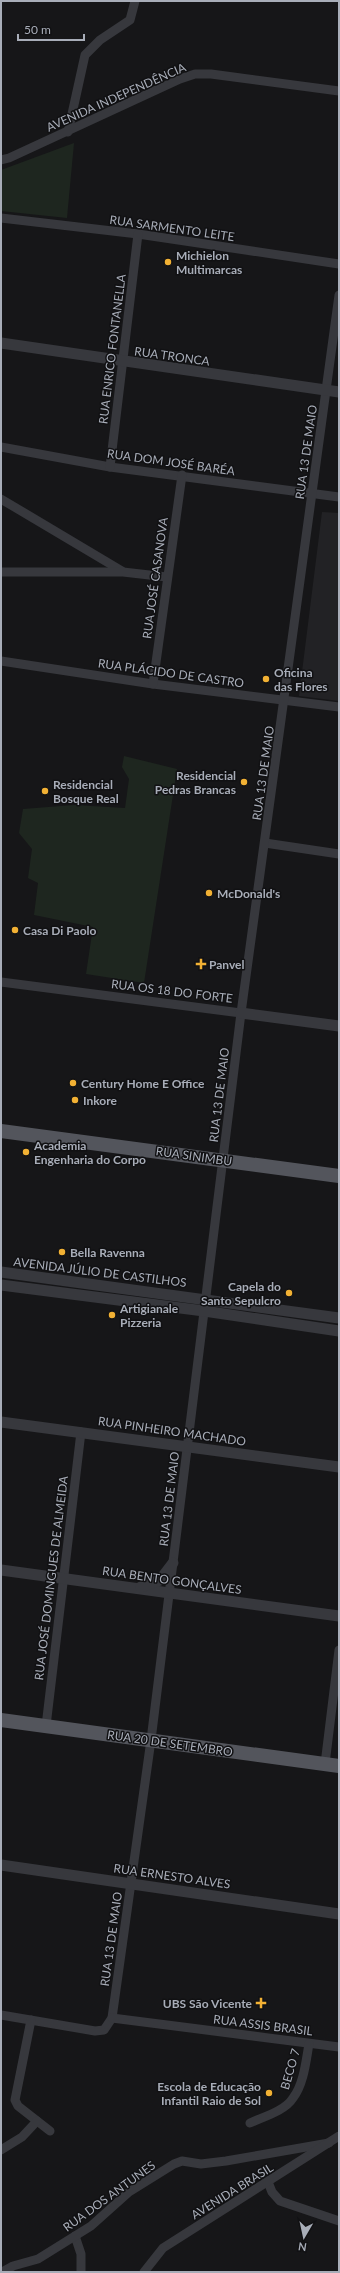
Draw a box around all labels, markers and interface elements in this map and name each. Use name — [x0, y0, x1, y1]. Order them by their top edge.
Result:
scale bar — [18, 16, 84, 42]
text: 50 m — [24, 22, 51, 37]
street label: AVENIDA INDEPENDÊNCIA — [44, 59, 189, 135]
street label: RUA SARMENTO LEITE — [109, 212, 235, 244]
place label: Michielon Multimarcas — [176, 248, 242, 277]
marker: Michielon Multimarcas — [163, 257, 173, 267]
street label: RUA ENRICO FONTANELLA — [95, 272, 129, 425]
street label: RUA TRONCA — [133, 343, 212, 369]
street label: RUA 13 DE MAIO — [292, 403, 320, 500]
street label: RUA DOM JOSÉ BARÉA — [106, 446, 237, 479]
street label: RUA JOSÉ CASANOVA — [139, 515, 171, 640]
street label: RUA PLÁCIDO DE CASTRO — [97, 655, 245, 691]
place label: Oficina das Flores — [274, 665, 328, 694]
marker: Oficina das Flores — [261, 674, 271, 684]
street label: RUA 13 DE MAIO — [249, 724, 277, 821]
place label: Residencial Pedras Brancas — [155, 768, 236, 797]
place label: Residencial Bosque Real — [53, 777, 119, 806]
marker: Residencial Pedras Brancas — [239, 777, 249, 787]
marker: Residencial Bosque Real — [40, 786, 50, 796]
place label: McDonald's — [217, 886, 280, 901]
marker: McDonald's — [204, 888, 214, 898]
place label: Casa Di Paolo — [23, 923, 97, 938]
marker: Casa Di Paolo — [10, 925, 20, 935]
place label: Panvel — [209, 957, 245, 972]
marker: Panvel — [196, 959, 206, 969]
street label: RUA OS 18 DO FORTE — [110, 976, 234, 1006]
street label: RUA 13 DE MAIO — [206, 1046, 232, 1143]
place label: Century Home E Office — [81, 1076, 205, 1091]
marker: Century Home E Office — [68, 1078, 78, 1088]
place label: Inkore — [83, 1093, 118, 1108]
marker: Inkore — [70, 1095, 80, 1105]
place label: Academia Engenharia do Corpo — [33, 1138, 146, 1167]
street label: RUA SINIMBU — [155, 1143, 233, 1169]
marker: Academia Engenharia do Corpo — [21, 1147, 31, 1157]
place label: Bella Ravenna — [70, 1245, 145, 1260]
marker: Bella Ravenna — [57, 1247, 67, 1257]
street label: AVENIDA JÚLIO DE CASTILHOS — [13, 1254, 187, 1290]
place label: Capela do Santo Sepulcro — [201, 1279, 281, 1308]
marker: Capela do Santo Sepulcro — [284, 1288, 294, 1298]
place label: Artigianale Pizzeria — [119, 1301, 179, 1330]
marker: Artigianale Pizzeria — [107, 1310, 117, 1320]
street label: RUA PINHEIRO MACHADO — [97, 1413, 247, 1449]
street label: RUA 13 DE MAIO — [156, 1450, 182, 1547]
street label: RUA JOSÉ DOMINGUES DE ALMEIDA — [31, 1474, 71, 1681]
street label: RUA BENTO GONÇALVES — [101, 1563, 243, 1597]
street label: RUA 20 DE SETEMBRO — [106, 1727, 234, 1759]
street label: RUA ERNESTO ALVES — [113, 1860, 231, 1892]
street label: RUA 13 DE MAIO — [97, 1890, 125, 1987]
place label: UBS São Vicente — [163, 1996, 253, 2011]
marker: UBS São Vicente — [255, 1997, 267, 2009]
street label: RUA ASSIS BRASIL — [212, 2011, 314, 2039]
street label: BECO 7 — [277, 2047, 303, 2091]
place label: Escola de Educação Infantil Raio de Sol — [157, 2079, 261, 2108]
marker: Escola de Educação Infantil Raio de Sol — [264, 2088, 274, 2098]
street label: RUA DOS ANTUNES — [60, 2157, 158, 2235]
street label: AVENIDA BRASIL — [188, 2160, 276, 2222]
north arrow — [284, 2217, 324, 2257]
text: N — [297, 2240, 308, 2254]

